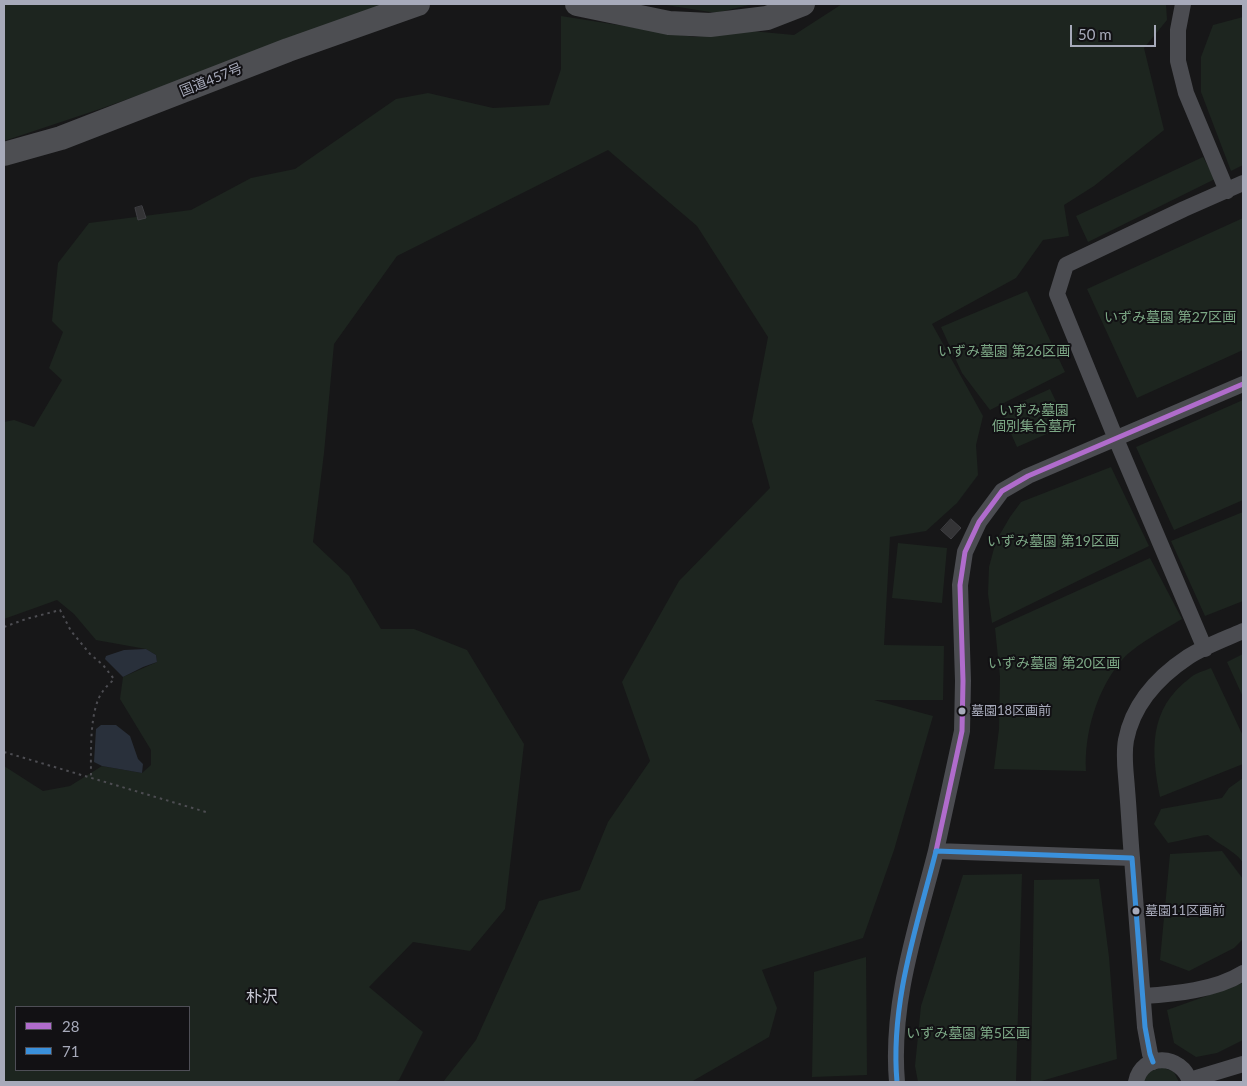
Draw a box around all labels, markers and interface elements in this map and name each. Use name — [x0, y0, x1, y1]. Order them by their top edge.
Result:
scale bar — [1072, 15, 1158, 47]
text: 50 m — [1078, 25, 1112, 43]
street label: 国道457号 — [177, 60, 245, 100]
park label: いずみ墓園 第27区画 — [1104, 309, 1236, 325]
park label: いずみ墓園 第26区画 — [938, 343, 1070, 359]
park label: いずみ墓園 個別集合墓所 — [992, 402, 1076, 434]
park label: いずみ墓園 第19区画 — [987, 533, 1119, 549]
park label: いずみ墓園 第20区画 — [988, 655, 1120, 671]
place label: 墓園18区画前 — [971, 703, 1051, 719]
marker: 墓園18区画前 — [957, 706, 967, 716]
place label: 墓園11区画前 — [1145, 903, 1225, 919]
marker: 墓園11区画前 — [1131, 906, 1141, 916]
district label: 朴沢 — [246, 987, 278, 1007]
legend — [15, 1006, 190, 1071]
text: 28 — [62, 1017, 79, 1035]
park label: いずみ墓園 第5区画 — [906, 1025, 1030, 1041]
text: 71 — [62, 1042, 79, 1060]

